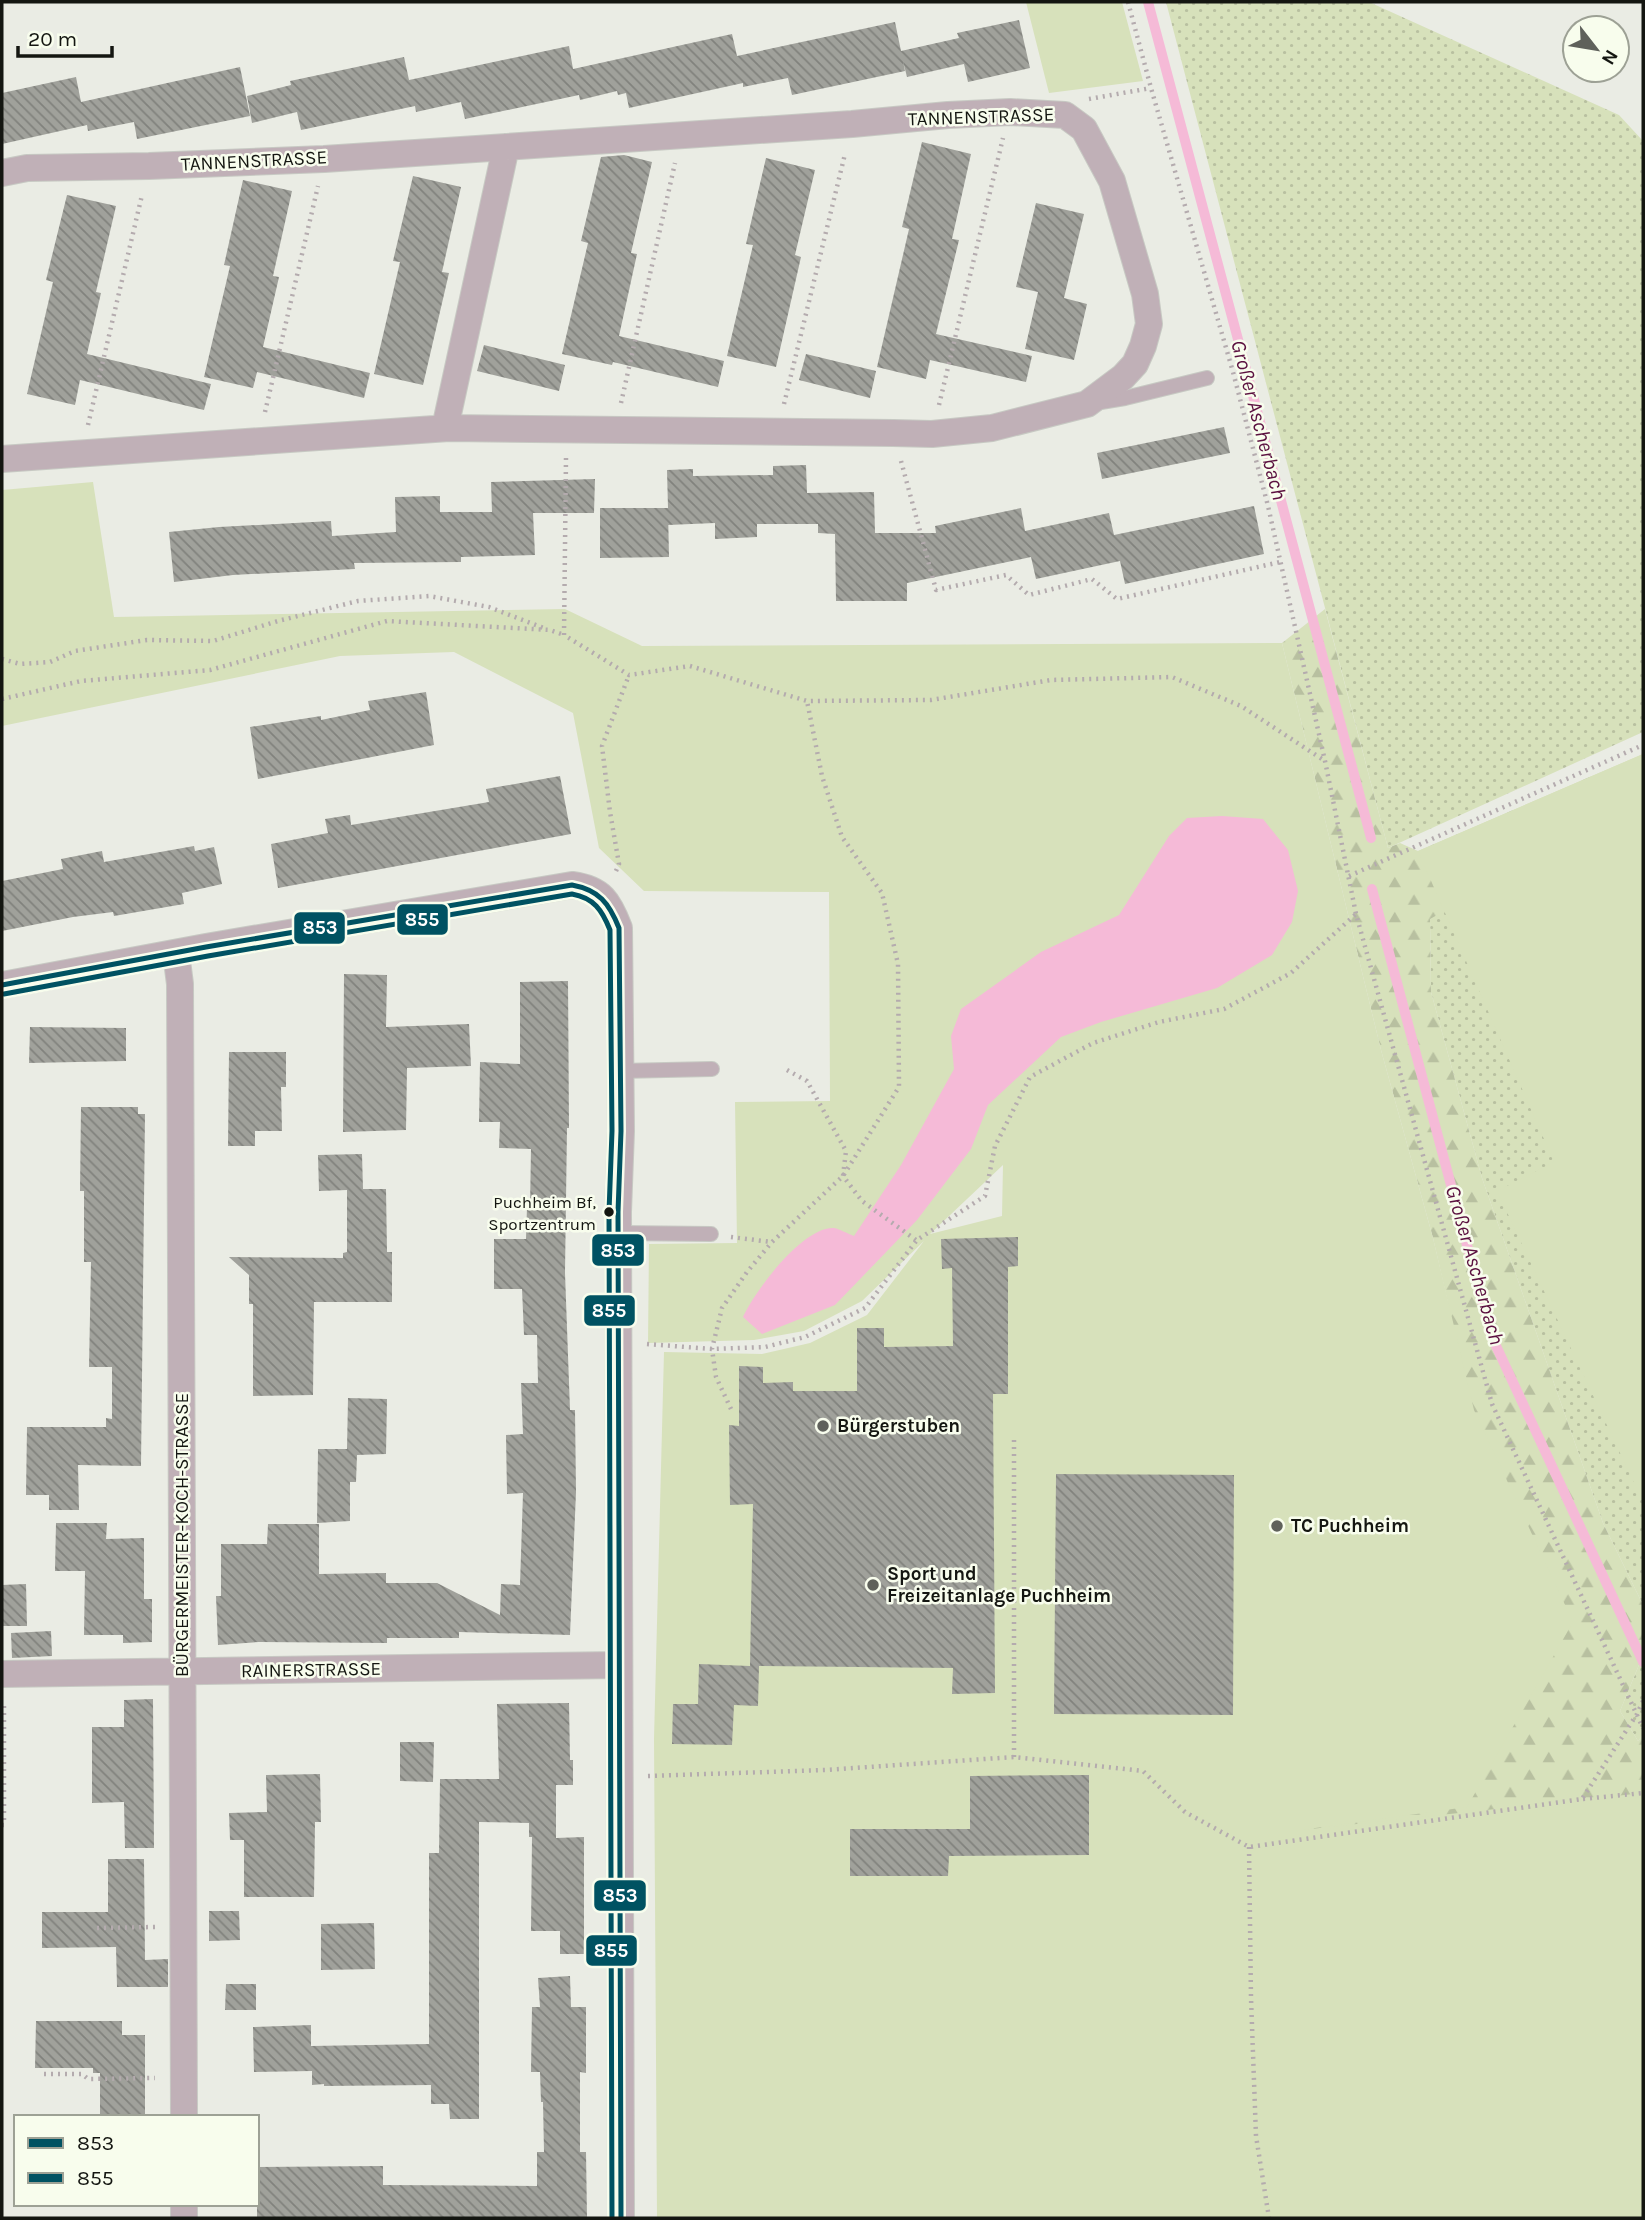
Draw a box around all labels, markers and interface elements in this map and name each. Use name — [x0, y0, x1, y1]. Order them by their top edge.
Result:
scale bar — [18, 14, 112, 58]
north arrow — [1561, 14, 1631, 84]
text: 20 m — [28, 27, 77, 51]
text: N — [1597, 46, 1623, 69]
street label: TANNENSTRASSE — [907, 103, 1055, 131]
street label: TANNENSTRASSE — [180, 146, 328, 176]
water label: Großer Ascherbach — [1226, 337, 1292, 503]
line badge: 855 — [396, 903, 449, 936]
text: 855 — [405, 909, 439, 931]
line badge: 853 — [293, 911, 346, 945]
text: 853 — [302, 917, 338, 939]
water label: Großer Ascherbach — [1441, 1183, 1509, 1347]
place label: Puchheim Bf, Sportzentrum — [488, 1192, 596, 1234]
marker: Puchheim Bf, Sportzentrum — [602, 1205, 616, 1219]
line badge: 853 — [591, 1233, 645, 1267]
text: 853 — [600, 1240, 636, 1262]
line badge: 855 — [583, 1294, 636, 1327]
text: 855 — [592, 1300, 626, 1322]
street label: BÜRGERMEISTER-KOCH-STRASSE — [171, 1393, 193, 1677]
place label: Bürgerstuben — [837, 1415, 960, 1437]
marker: Bürgerstuben — [815, 1418, 831, 1434]
place label: TC Puchheim — [1291, 1515, 1409, 1537]
marker: TC Puchheim — [1269, 1518, 1285, 1534]
place label: Sport und Freizeitanlage Puchheim — [887, 1563, 1111, 1607]
marker: Sport und Freizeitanlage Puchheim — [865, 1577, 881, 1593]
street label: RAINERSTRASSE — [241, 1658, 381, 1682]
line badge: 853 — [593, 1879, 647, 1912]
text: 853 — [602, 1885, 638, 1907]
line badge: 855 — [585, 1934, 638, 1967]
text: 855 — [594, 1940, 628, 1962]
legend — [14, 2115, 259, 2206]
text: 853 — [77, 2131, 114, 2155]
text: 855 — [77, 2166, 114, 2190]

